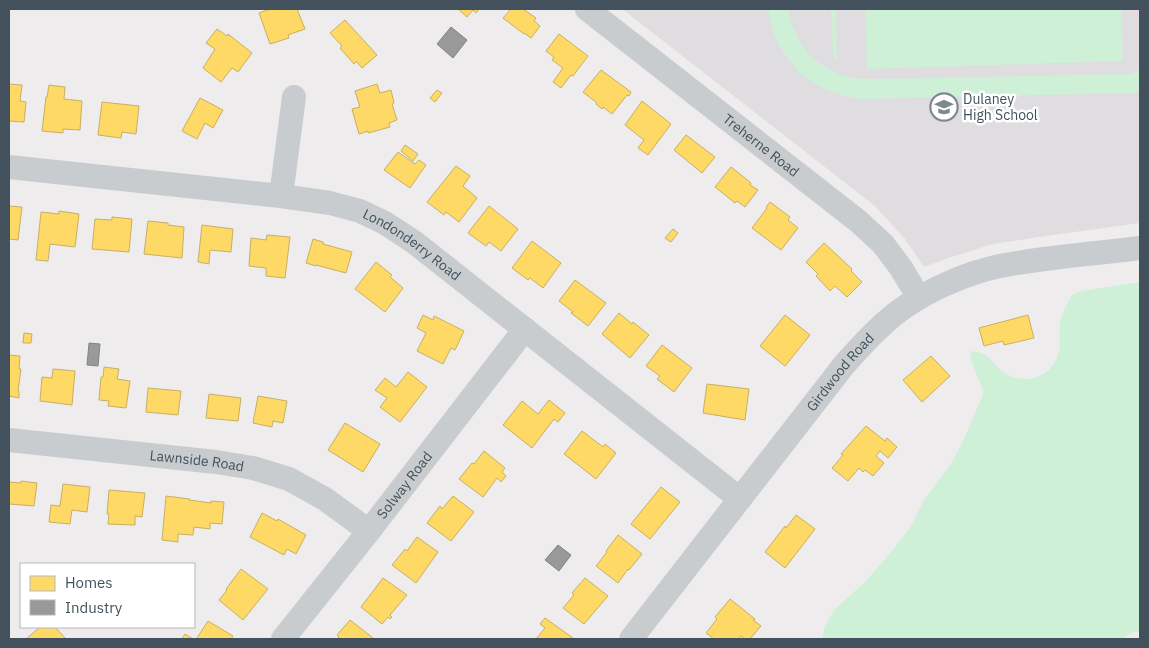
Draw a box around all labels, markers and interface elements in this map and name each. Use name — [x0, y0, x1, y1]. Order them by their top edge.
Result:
place label: Dulaney High School — [963, 90, 1038, 124]
school or university icon: Dulaney High School — [929, 92, 959, 122]
street label: Treherne Road — [719, 110, 803, 181]
street label: Londonderry Road — [360, 205, 464, 284]
street label: Girdwood Road — [802, 329, 878, 415]
street label: Lawnside Road — [149, 446, 245, 475]
street label: Solway Road — [373, 448, 436, 522]
legend — [20, 563, 195, 628]
text: Homes — [65, 573, 113, 592]
text: Industry — [65, 598, 123, 617]

